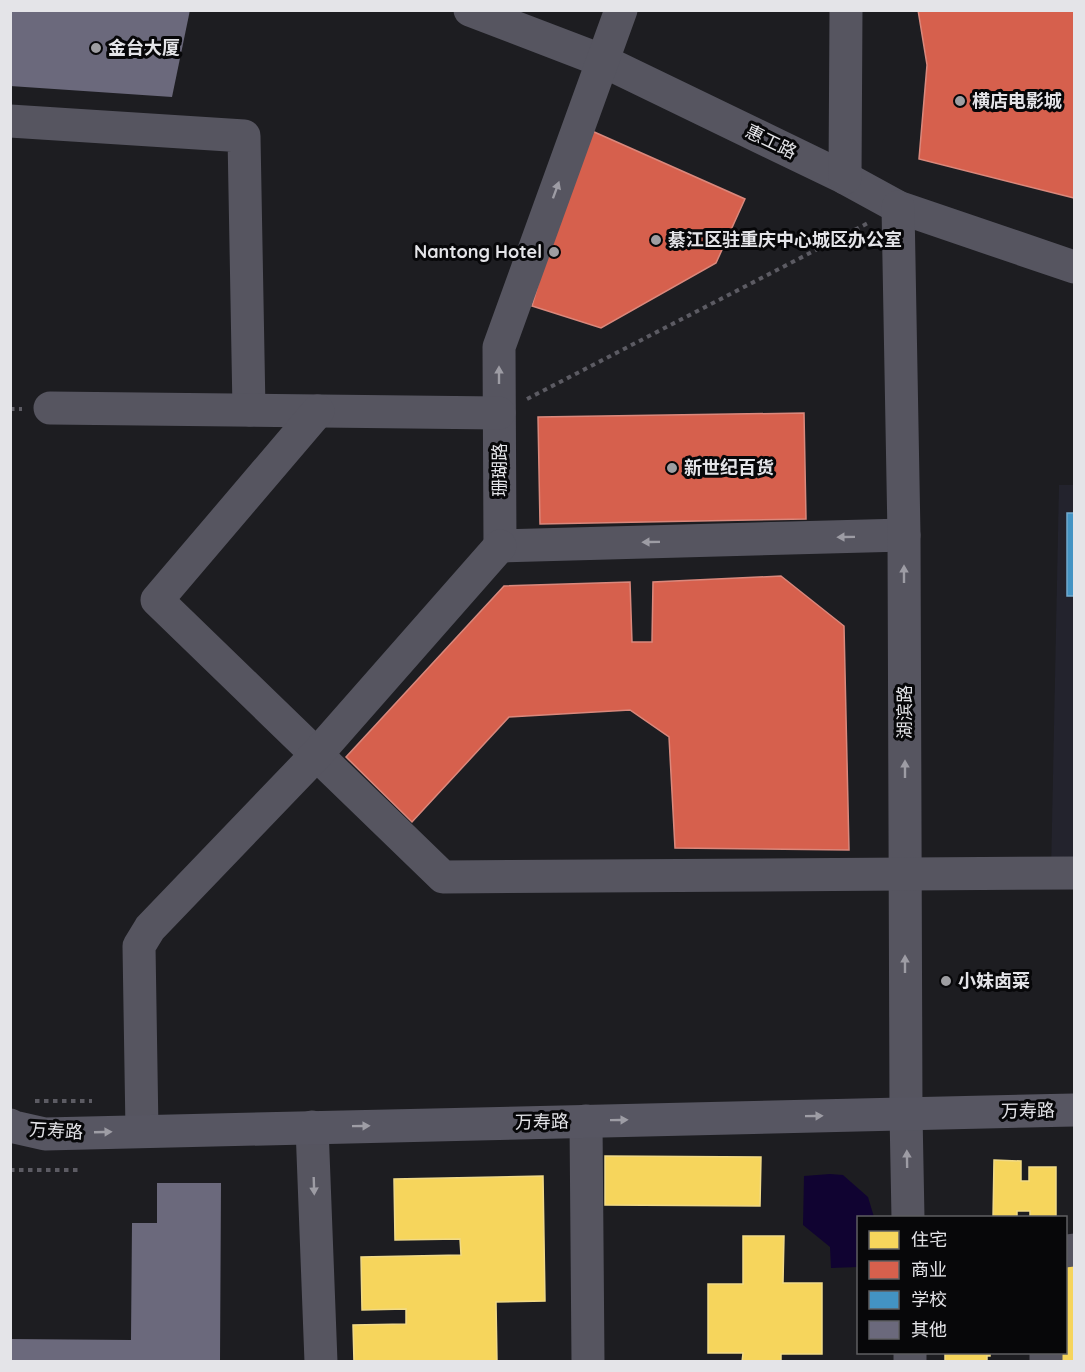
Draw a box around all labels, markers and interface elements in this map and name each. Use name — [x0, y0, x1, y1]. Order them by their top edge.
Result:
place label: 金台大厦 — [108, 36, 180, 59]
marker: 金台大厦 — [89, 41, 103, 55]
place label: 横店电影城 — [972, 89, 1062, 112]
marker: 横店电影城 — [953, 94, 967, 108]
street label: 惠工路 — [742, 119, 801, 164]
one-way arrow — [551, 181, 561, 199]
place label: 綦江区驻重庆中心城区办公室 — [668, 228, 902, 251]
marker: 綦江区驻重庆中心城区办公室 — [649, 233, 663, 247]
place label: Nantong Hotel — [414, 240, 542, 263]
marker: Nantong Hotel — [547, 245, 561, 259]
one-way arrow — [494, 366, 504, 385]
street label: 珊瑚路 — [488, 443, 511, 497]
place label: 新世纪百货 — [684, 456, 774, 479]
marker: 新世纪百货 — [665, 461, 679, 475]
one-way arrow — [836, 532, 855, 542]
one-way arrow — [641, 537, 660, 547]
one-way arrow — [899, 565, 909, 584]
street label: 湖滨路 — [893, 685, 916, 739]
one-way arrow — [900, 760, 910, 779]
one-way arrow — [900, 955, 910, 974]
place label: 小妹卤菜 — [958, 969, 1030, 992]
marker: 小妹卤菜 — [939, 974, 953, 988]
street label: 万寿路 — [1001, 1099, 1055, 1122]
street label: 万寿路 — [515, 1110, 569, 1133]
one-way arrow — [804, 1111, 823, 1121]
one-way arrow — [609, 1115, 628, 1125]
street label: 万寿路 — [28, 1118, 84, 1143]
one-way arrow — [352, 1121, 371, 1131]
one-way arrow — [94, 1128, 113, 1137]
one-way arrow — [902, 1150, 911, 1169]
one-way arrow — [310, 1176, 319, 1195]
legend — [857, 1216, 1067, 1354]
text: 住宅 — [911, 1228, 947, 1251]
text: 商业 — [911, 1258, 947, 1281]
text: 学校 — [911, 1288, 947, 1311]
text: 其他 — [911, 1318, 947, 1341]

